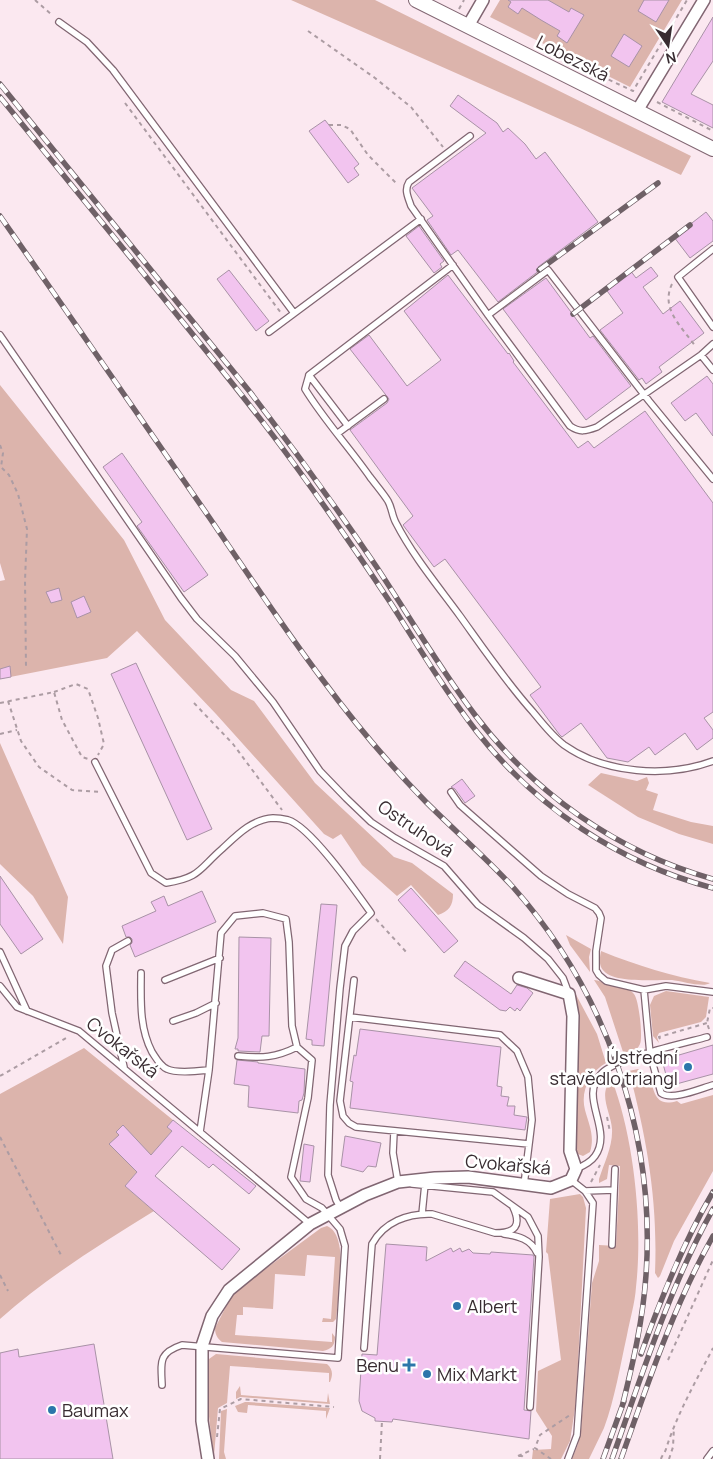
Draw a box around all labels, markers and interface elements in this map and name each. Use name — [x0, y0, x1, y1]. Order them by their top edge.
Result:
north arrow — [643, 20, 693, 70]
street label: Lobezská — [532, 29, 614, 87]
text: N — [664, 48, 678, 69]
street label: Ostruhová — [373, 794, 459, 862]
street label: Cvokařská — [82, 1011, 164, 1083]
place label: Ústřední stavědlo triangl — [549, 1045, 678, 1090]
marker: Ústřední stavědlo triangl — [682, 1061, 694, 1073]
street label: Cvokařská — [464, 1148, 552, 1180]
place label: Albert — [467, 1294, 517, 1318]
marker: Albert — [451, 1300, 463, 1312]
place label: Benu — [356, 1353, 399, 1377]
marker: Benu — [403, 1359, 415, 1371]
place label: Mix Markt — [437, 1362, 517, 1386]
marker: Mix Markt — [421, 1368, 433, 1380]
place label: Baumax — [62, 1398, 129, 1422]
marker: Baumax — [46, 1404, 58, 1416]

